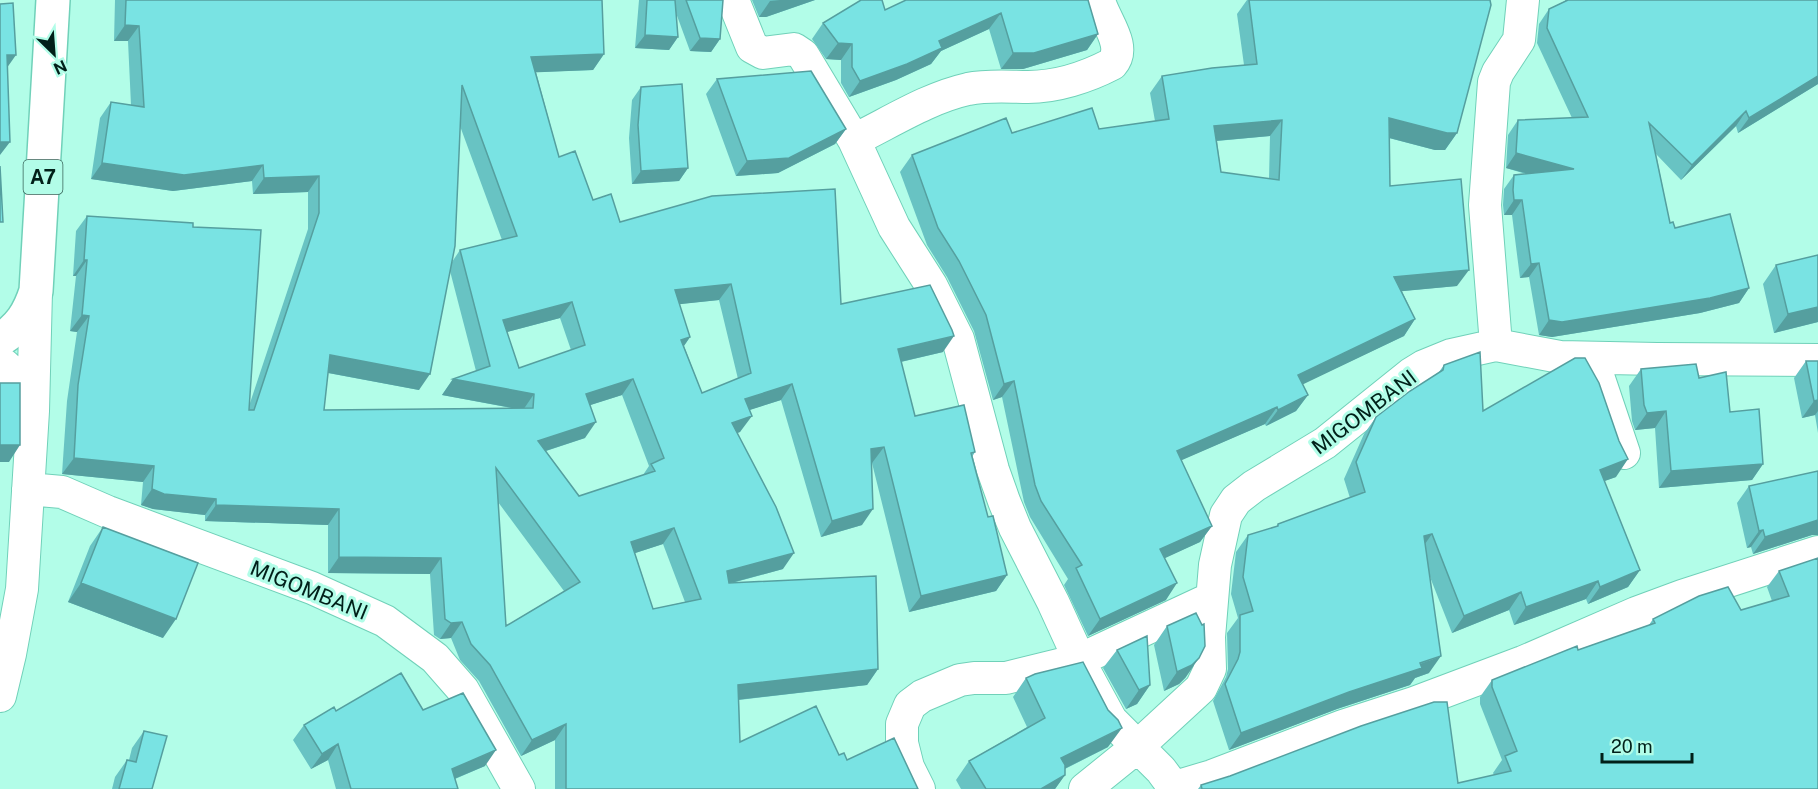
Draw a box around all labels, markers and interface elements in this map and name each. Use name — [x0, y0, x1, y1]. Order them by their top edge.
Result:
north arrow — [24, 24, 84, 84]
text: N — [50, 56, 70, 78]
road number: A7 — [24, 160, 63, 194]
street label: MIGOMBANI — [1307, 365, 1421, 459]
street label: MIGOMBANI — [247, 555, 371, 625]
scale bar — [1602, 726, 1692, 764]
text: 20 m — [1611, 736, 1653, 757]

